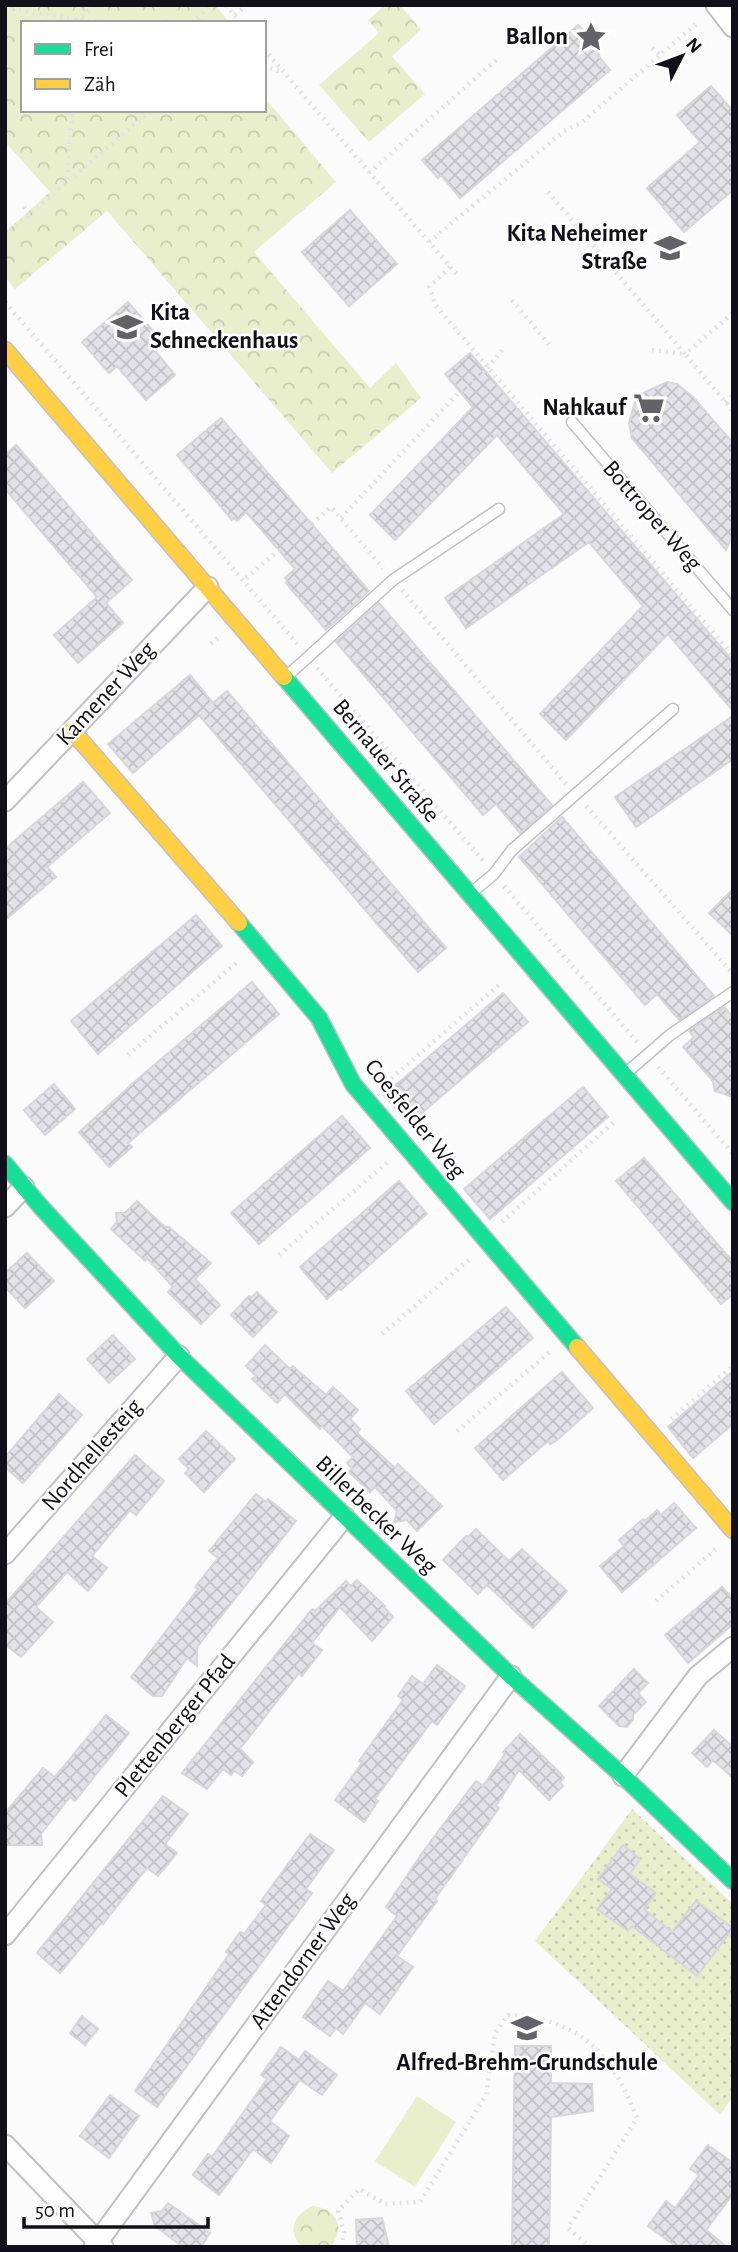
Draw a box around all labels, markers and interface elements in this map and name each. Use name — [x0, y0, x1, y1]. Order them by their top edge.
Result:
place icon: Ballon — [574, 20, 608, 54]
legend — [21, 21, 266, 112]
north arrow — [647, 21, 717, 91]
place label: Ballon — [506, 25, 568, 49]
text: N — [682, 34, 705, 57]
text: Frei — [84, 39, 114, 60]
text: Zäh — [84, 74, 116, 95]
place label: Kita Neheimer Straße — [507, 222, 648, 274]
school or university icon: Kita Neheimer Straße — [653, 231, 687, 265]
place label: Kita Schneckenhaus — [150, 301, 298, 353]
school or university icon: Kita Schneckenhaus — [110, 310, 144, 344]
supermarket icon: Nahkauf — [632, 391, 666, 425]
place label: Nahkauf — [542, 396, 628, 420]
street label: Bottroper Weg — [598, 456, 706, 576]
street label: Kamener Weg — [52, 637, 160, 750]
street label: Bernauer Straße — [328, 695, 444, 827]
street label: Coesfelder Weg — [360, 1055, 470, 1183]
street label: Nordhellesteig — [37, 1395, 147, 1515]
street label: Billerbecker Weg — [311, 1451, 441, 1579]
street label: Plettenberger Pfad — [110, 1650, 240, 1802]
street label: Attendorner Weg — [246, 1888, 360, 2033]
school or university icon: Alfred-Brehm-Grundschule — [510, 2011, 544, 2045]
place label: Alfred-Brehm-Grundschule — [396, 2051, 658, 2075]
scale bar — [24, 2186, 208, 2230]
text: 50 m — [35, 2200, 75, 2221]

